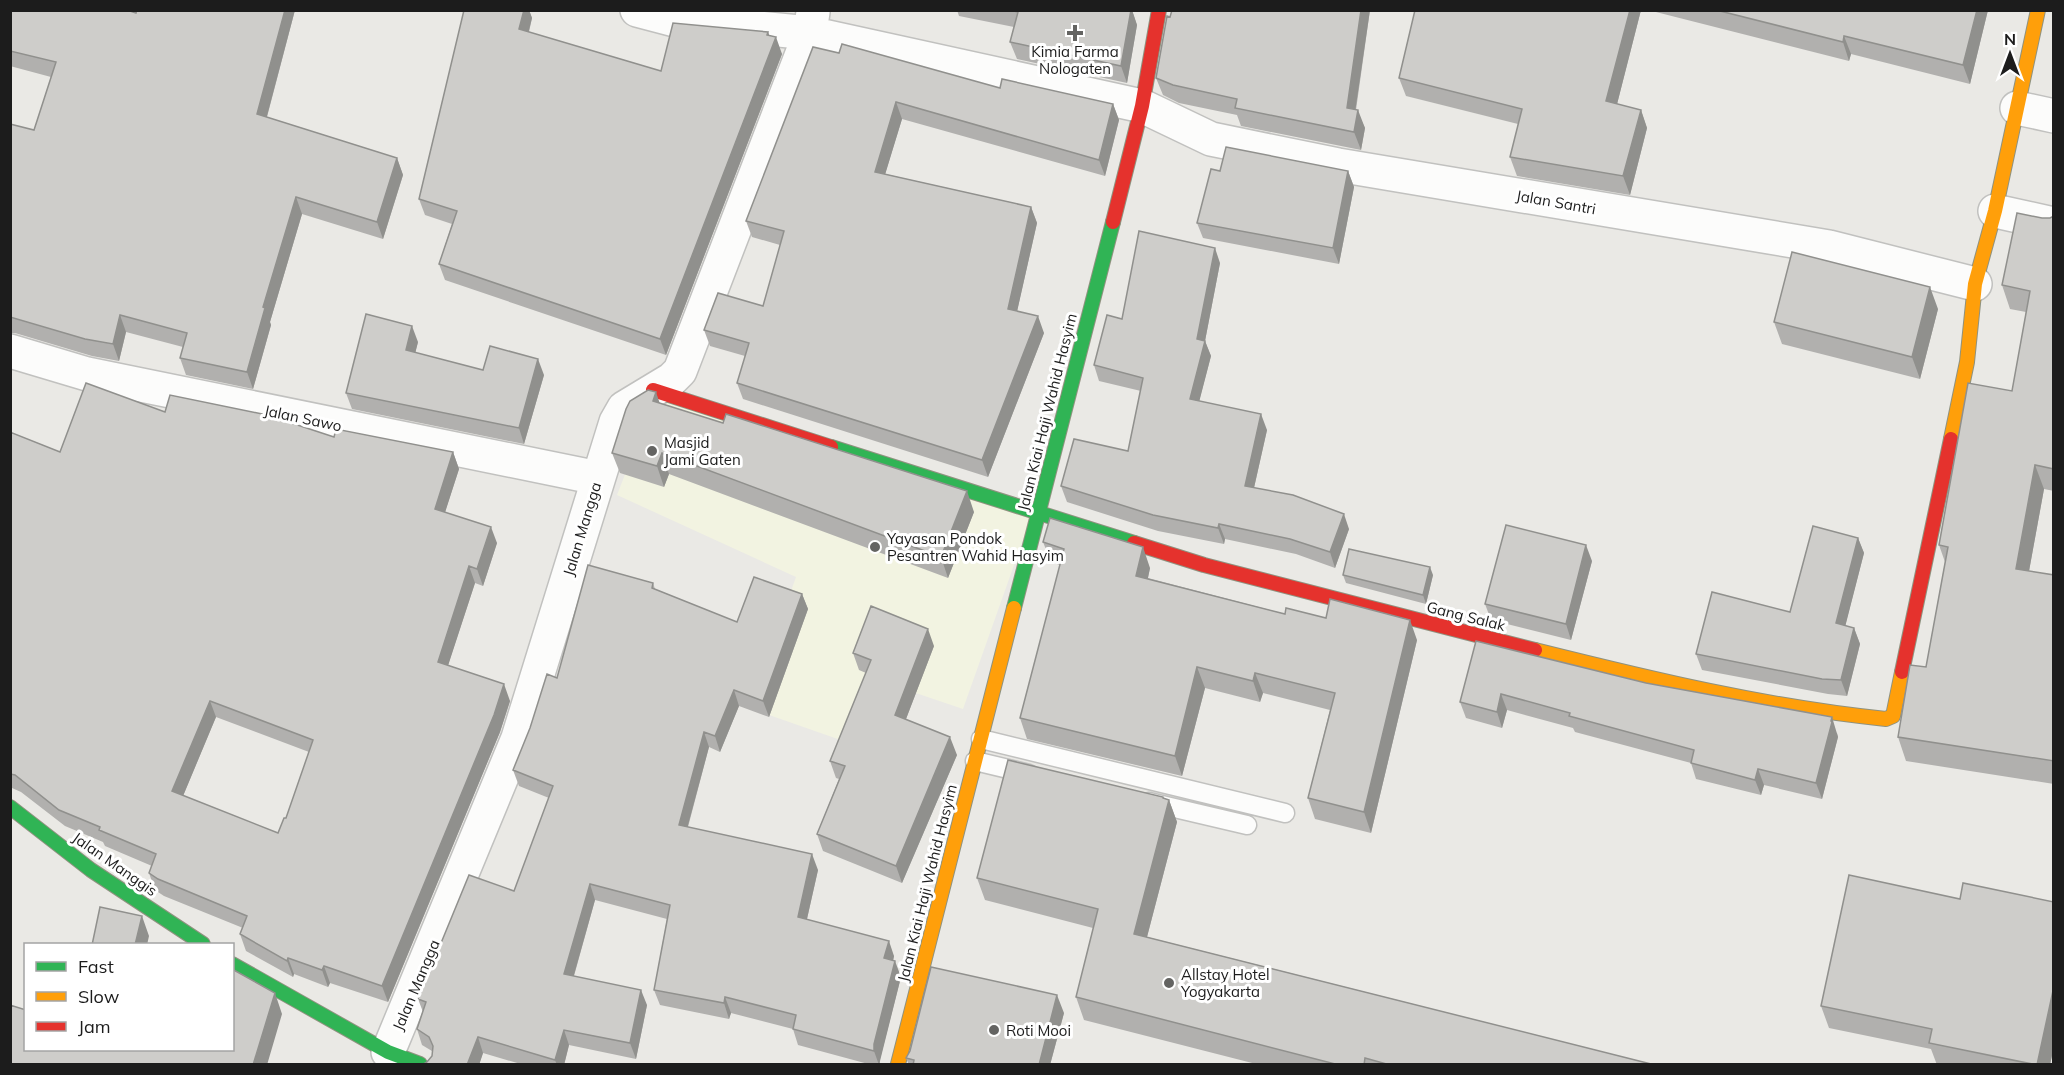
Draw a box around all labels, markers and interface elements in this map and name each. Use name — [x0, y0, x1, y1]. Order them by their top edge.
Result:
north arrow — [1980, 24, 2040, 84]
marker: Kimia Farma Nologaten — [1068, 26, 1082, 40]
text: N — [2004, 29, 2016, 49]
place label: Kimia Farma Nologaten — [1031, 42, 1119, 78]
street label: Jalan Santri — [1515, 186, 1597, 218]
street label: Jalan Kiai Haji Wahid Hasyim — [1013, 311, 1081, 513]
street label: Jalan Sawo — [262, 400, 344, 436]
place label: Masjid Jami Gaten — [664, 433, 741, 469]
marker: Masjid Jami Gaten — [645, 444, 659, 458]
street label: Jalan Mangga — [559, 480, 605, 578]
place label: Yayasan Pondok Pesantren Wahid Hasyim — [886, 529, 1064, 565]
marker: Yayasan Pondok Pesantren Wahid Hasyim — [868, 540, 882, 554]
street label: Gang Salak — [1425, 597, 1508, 635]
street label: Jalan Kiai Haji Wahid Hasyim — [893, 782, 961, 984]
street label: Jalan Manggis — [69, 828, 161, 900]
street label: Jalan Mangga — [388, 937, 444, 1033]
legend — [24, 943, 234, 1051]
text: Fast — [78, 955, 114, 978]
place label: Allstay Hotel Yogyakarta — [1180, 965, 1269, 1001]
marker: Allstay Hotel Yogyakarta — [1162, 976, 1176, 990]
text: Slow — [78, 985, 120, 1008]
text: Jam — [78, 1015, 111, 1038]
place label: Roti Mooi — [1006, 1021, 1071, 1040]
marker: Roti Mooi — [987, 1023, 1001, 1037]

